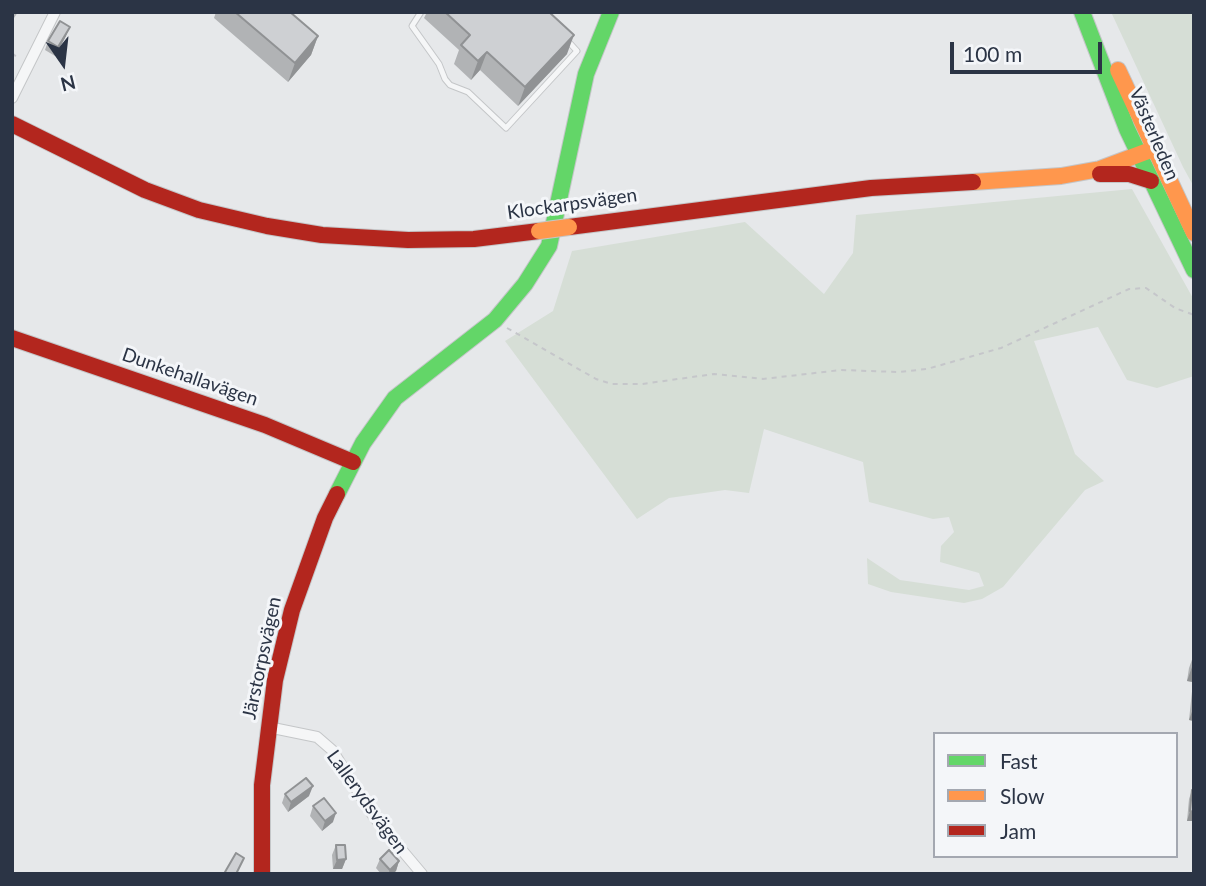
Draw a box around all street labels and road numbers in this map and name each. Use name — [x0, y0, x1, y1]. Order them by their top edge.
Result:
street label: Västerleden — [1124, 84, 1184, 184]
street label: Klockarpsvägen — [506, 184, 638, 224]
street label: Dunkehallavägen — [119, 343, 261, 411]
street label: Järstorpsvägen — [238, 595, 286, 721]
street label: Lallerydsvägen — [322, 746, 412, 858]

